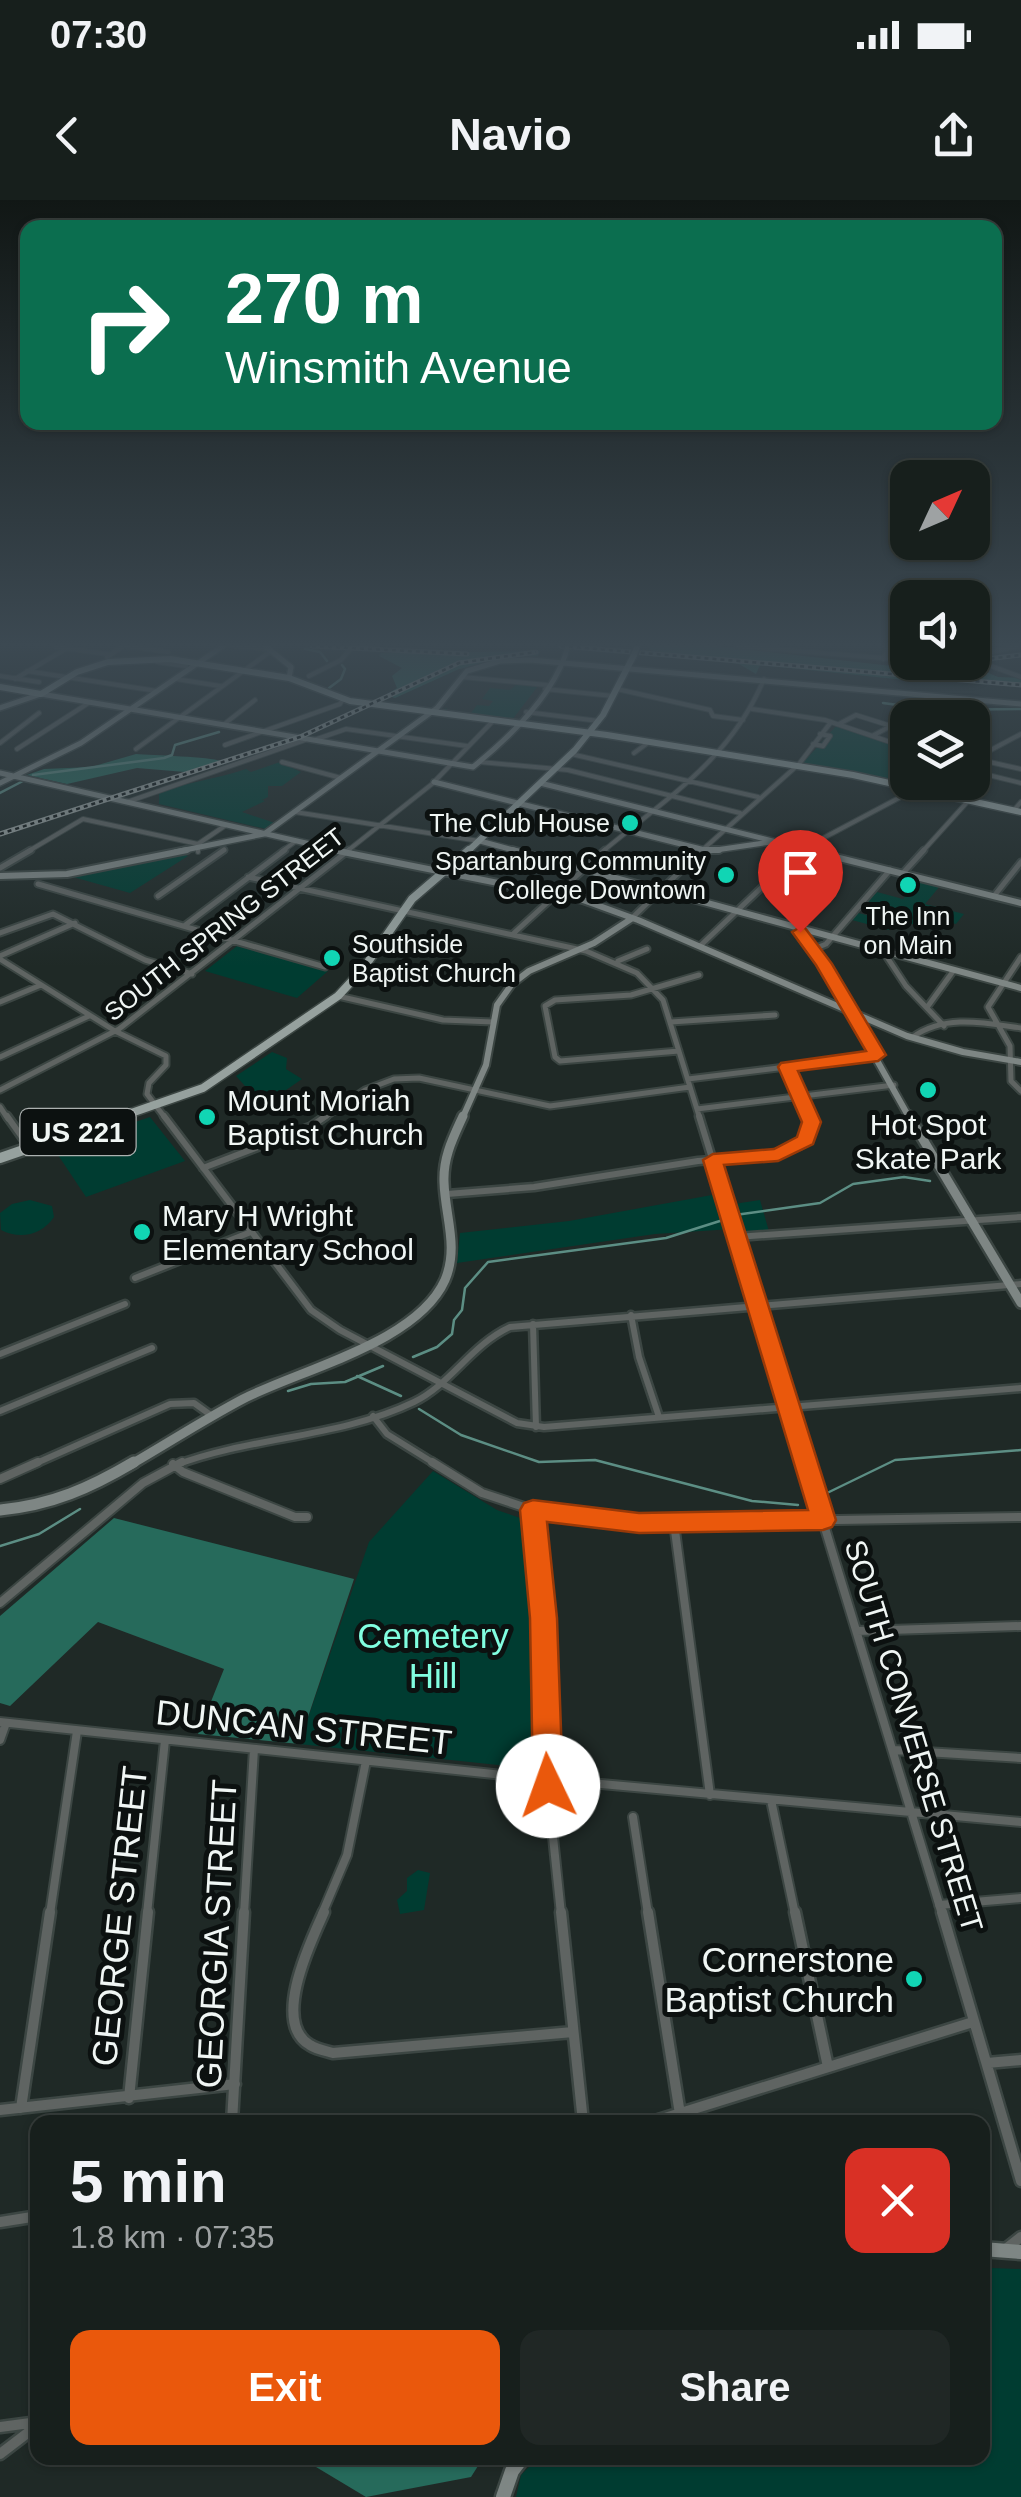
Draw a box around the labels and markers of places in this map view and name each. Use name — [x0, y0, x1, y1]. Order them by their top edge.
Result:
place label: The Club House — [429, 809, 610, 837]
marker: The Club House — [619, 812, 641, 834]
pin — [758, 830, 843, 933]
place label: Spartanburg Community College Downtown — [435, 847, 706, 904]
marker: Spartanburg Community College Downtown — [715, 864, 737, 886]
marker: The Inn on Main — [897, 874, 919, 896]
place label: The Inn on Main — [864, 902, 952, 959]
place label: Southside Baptist Church — [352, 930, 516, 987]
marker: Southside Baptist Church — [321, 947, 343, 969]
marker: Hot Spot Skate Park — [917, 1079, 939, 1101]
place label: Mount Moriah Baptist Church — [227, 1084, 424, 1151]
marker: Mount Moriah Baptist Church — [196, 1106, 218, 1128]
place label: Hot Spot Skate Park — [855, 1108, 1002, 1175]
place label: Mary H Wright Elementary School — [162, 1199, 414, 1266]
marker: Mary H Wright Elementary School — [131, 1221, 153, 1243]
place label: Cornerstone Baptist Church — [664, 1940, 894, 2019]
marker: Cornerstone Baptist Church — [903, 1968, 925, 1990]

